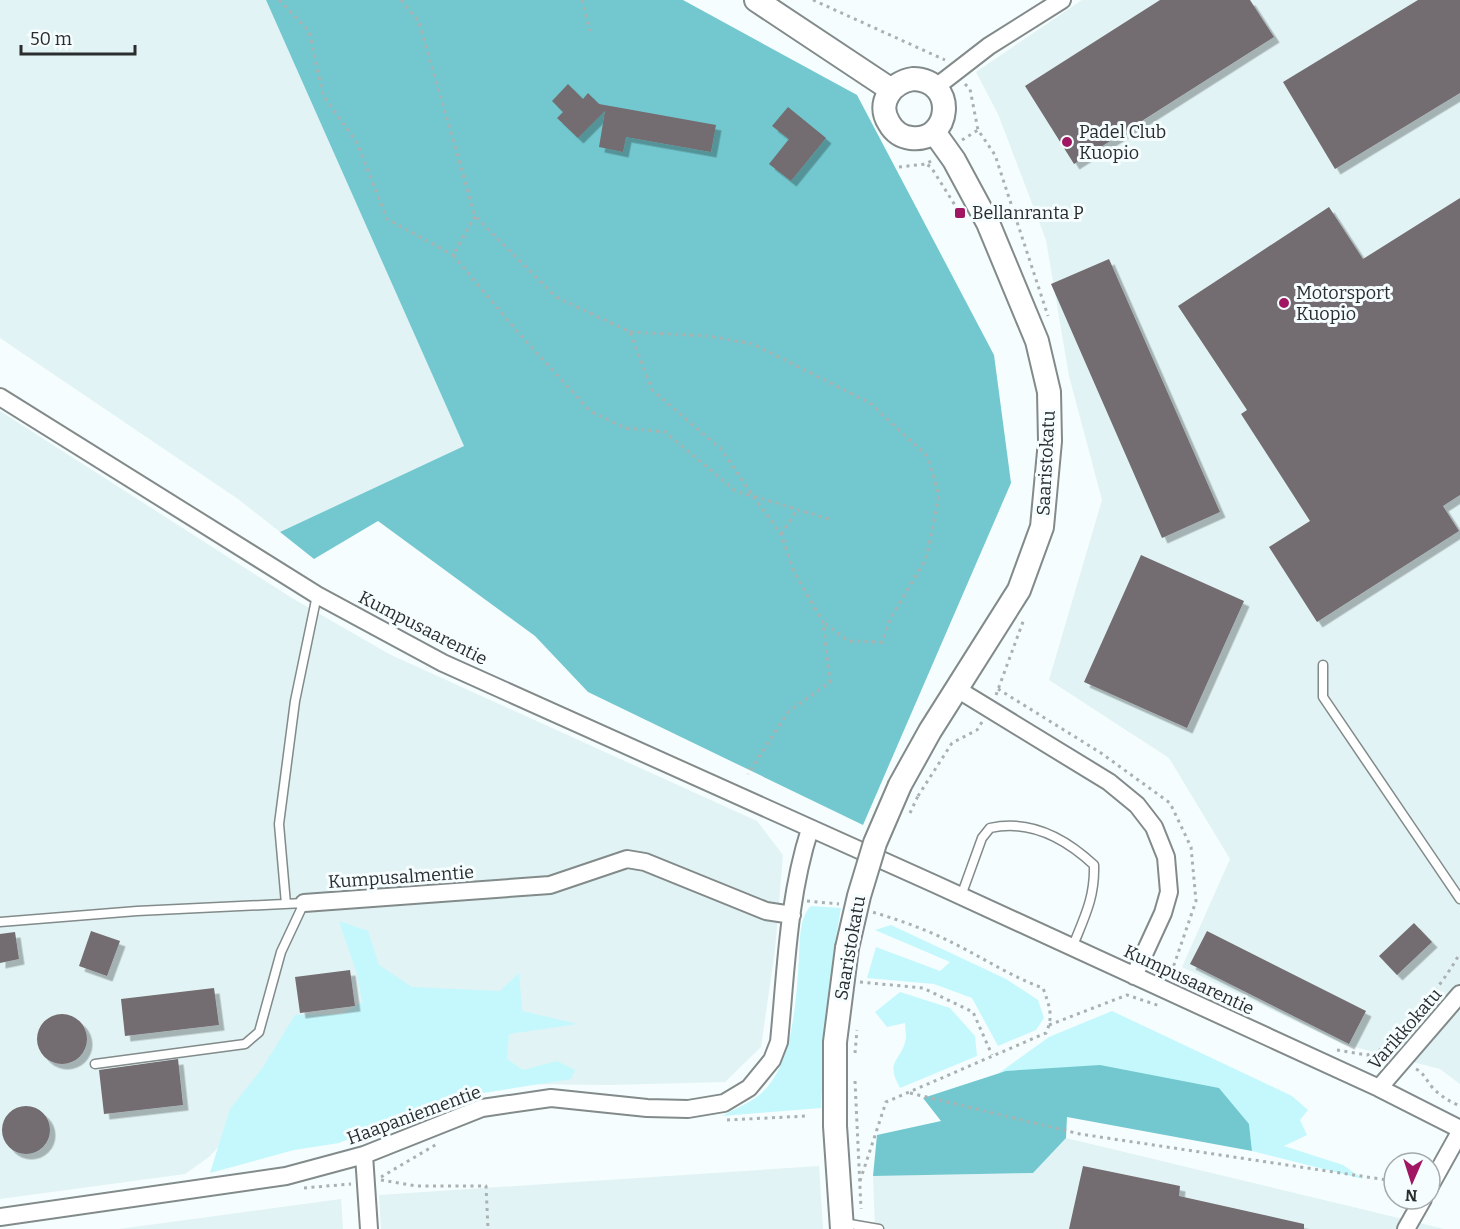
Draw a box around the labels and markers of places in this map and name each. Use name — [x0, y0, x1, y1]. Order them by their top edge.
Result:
place label: Padel Club Kuopio — [1079, 121, 1166, 164]
marker: Padel Club Kuopio — [1060, 135, 1074, 149]
place label: Bellanranta P — [972, 202, 1084, 224]
marker: Bellanranta P — [953, 206, 967, 220]
place label: Motorsport Kuopio — [1296, 282, 1391, 325]
marker: Motorsport Kuopio — [1277, 296, 1291, 310]

